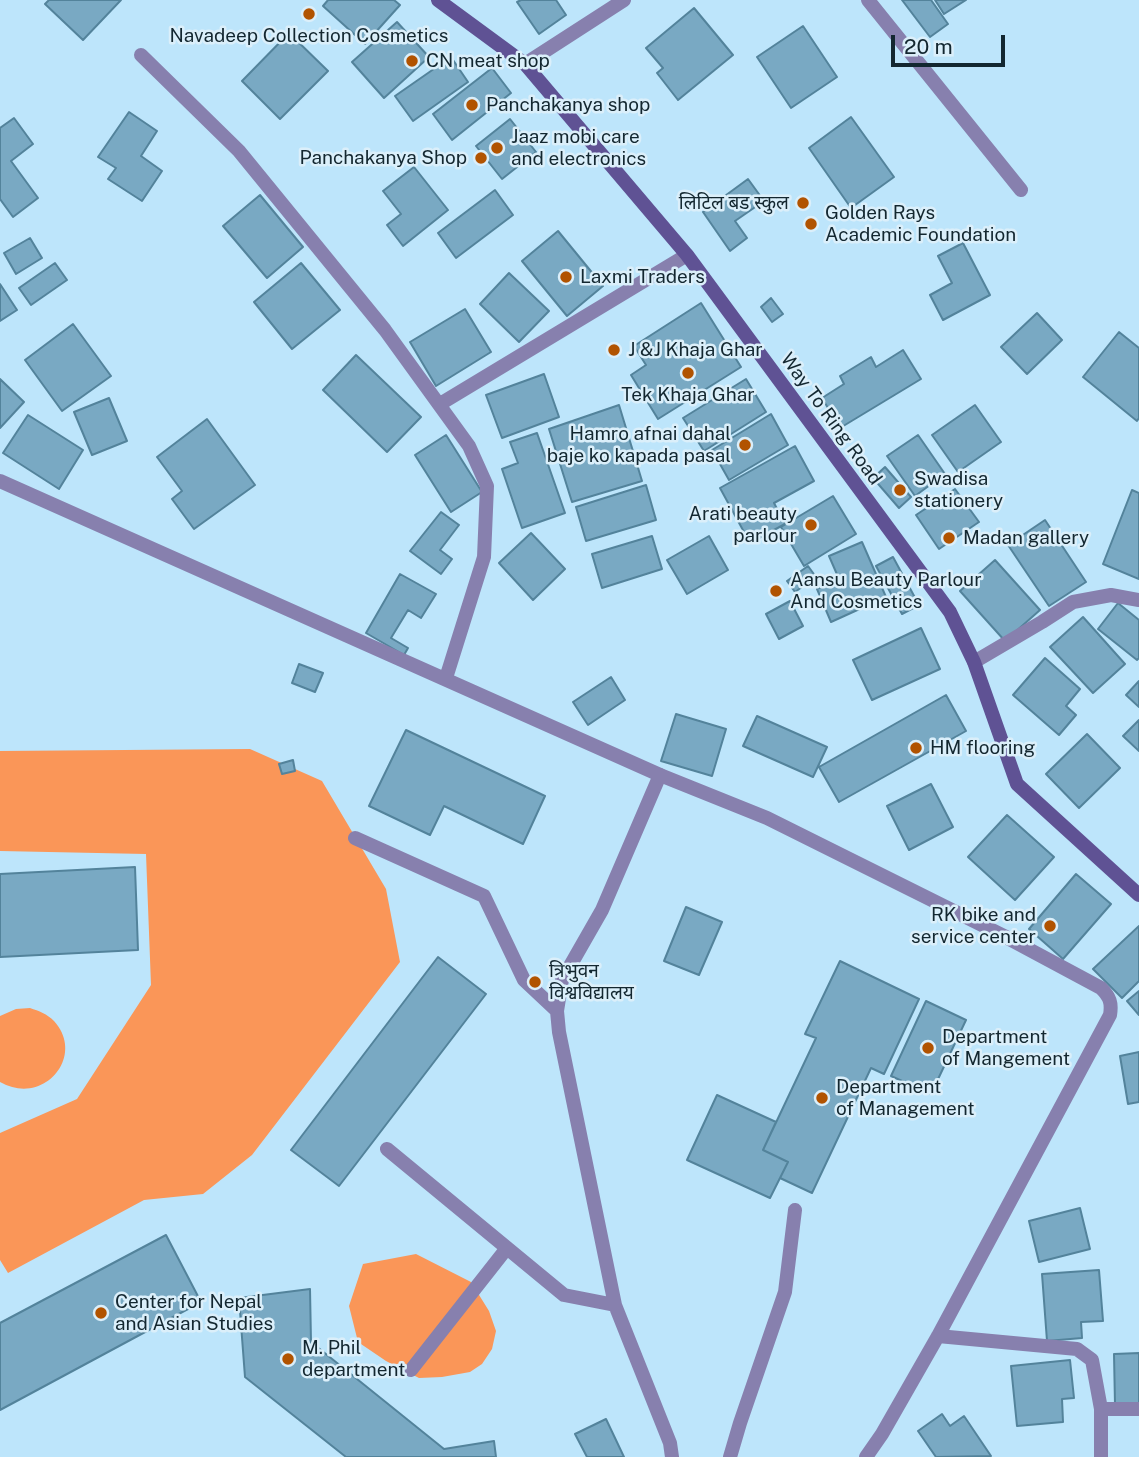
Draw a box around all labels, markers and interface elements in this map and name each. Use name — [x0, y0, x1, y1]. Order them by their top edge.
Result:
marker: Navadeep Collection Cosmetics — [301, 6, 317, 22]
scale bar — [894, 21, 1008, 65]
place label: Navadeep Collection Cosmetics — [170, 25, 448, 47]
text: 20 m — [904, 34, 953, 59]
place label: CN meat shop — [426, 50, 550, 72]
marker: CN meat shop — [404, 53, 420, 69]
place label: Panchakanya shop — [486, 94, 650, 116]
marker: Panchakanya shop — [464, 97, 480, 113]
place label: Jaaz mobi care and electronics — [511, 126, 646, 170]
marker: Jaaz mobi care and electronics — [489, 140, 505, 156]
place label: Panchakanya Shop — [300, 147, 467, 169]
marker: Panchakanya Shop — [473, 150, 489, 166]
place label: लिटिल बड स्कुल — [679, 192, 789, 214]
marker: लिटिल बड स्कुल — [795, 195, 811, 211]
place label: Golden Rays Academic Foundation — [825, 202, 1016, 246]
marker: Golden Rays Academic Foundation — [803, 216, 819, 232]
place label: Laxmi Traders — [580, 266, 705, 288]
marker: Laxmi Traders — [558, 269, 574, 285]
place label: J &J Khaja Ghar — [628, 339, 763, 361]
marker: J &J Khaja Ghar — [606, 342, 622, 358]
street label: Way To Ring Road — [775, 349, 887, 489]
marker: Tek Khaja Ghar — [680, 365, 696, 381]
place label: Tek Khaja Ghar — [621, 384, 755, 406]
place label: Hamro afnai dahal baje ko kapada pasal — [547, 423, 731, 467]
marker: Hamro afnai dahal baje ko kapada pasal — [737, 437, 753, 453]
place label: Swadisa stationery — [914, 468, 1003, 512]
marker: Swadisa stationery — [892, 482, 908, 498]
place label: Arati beauty parlour — [689, 503, 797, 547]
marker: Arati beauty parlour — [803, 517, 819, 533]
place label: Madan gallery — [963, 527, 1089, 549]
marker: Madan gallery — [941, 530, 957, 546]
place label: Aansu Beauty Parlour And Cosmetics — [790, 569, 982, 613]
marker: Aansu Beauty Parlour And Cosmetics — [768, 583, 784, 599]
place label: HM flooring — [930, 737, 1035, 759]
marker: HM flooring — [908, 740, 924, 756]
place label: RK bike and service center — [911, 904, 1036, 948]
marker: RK bike and service center — [1042, 918, 1058, 934]
place label: त्रिभुवन विश्वविद्यालय — [549, 960, 634, 1004]
marker: त्रिभुवन विश्वविद्यालय — [527, 974, 543, 990]
place label: Department of Mangement — [942, 1026, 1070, 1070]
marker: Department of Mangement — [920, 1040, 936, 1056]
place label: Department of Management — [836, 1076, 975, 1120]
marker: Department of Management — [814, 1090, 830, 1106]
place label: Center for Nepal and Asian Studies — [115, 1291, 273, 1335]
marker: Center for Nepal and Asian Studies — [93, 1305, 109, 1321]
place label: M. Phil department — [302, 1337, 405, 1381]
marker: M. Phil department — [280, 1351, 296, 1367]

